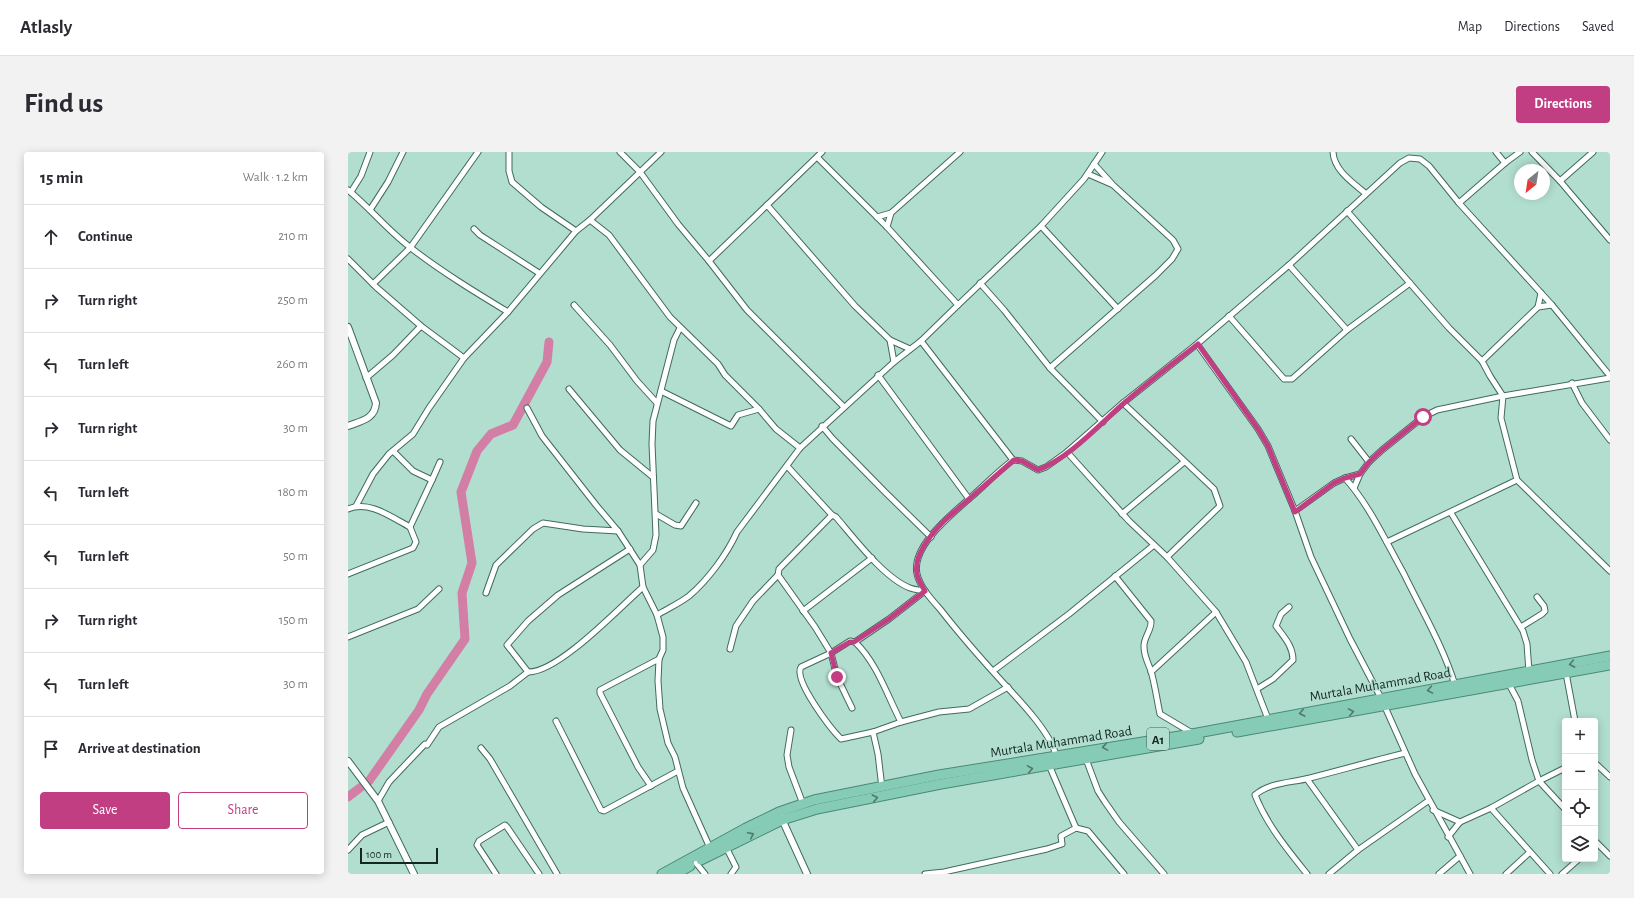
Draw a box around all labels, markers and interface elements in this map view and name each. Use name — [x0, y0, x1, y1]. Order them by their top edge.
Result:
text: Atlasly — [20, 18, 72, 37]
text: Map — [1458, 20, 1482, 34]
text: Directions — [1504, 20, 1560, 34]
text: Saved — [1582, 20, 1614, 34]
button: Directions — [1516, 86, 1610, 123]
text: Find us — [24, 90, 103, 118]
north arrow — [1514, 164, 1550, 200]
text: 15 min — [40, 169, 83, 186]
text: Walk · 1.2 km — [243, 171, 308, 184]
icon: ahead — [40, 226, 62, 248]
text: Continue — [78, 229, 133, 244]
text: 210 m — [278, 230, 308, 243]
icon: right — [40, 290, 62, 312]
text: Turn right — [78, 293, 137, 308]
text: 250 m — [277, 294, 308, 307]
icon: left — [40, 354, 62, 376]
text: Turn left — [78, 357, 129, 372]
text: 260 m — [277, 358, 308, 371]
route start — [1414, 408, 1432, 426]
icon: right — [40, 418, 62, 440]
text: Turn right — [78, 421, 137, 436]
text: 30 m — [283, 422, 308, 435]
icon: left — [40, 482, 62, 504]
text: Turn left — [78, 485, 129, 500]
text: 180 m — [278, 486, 308, 499]
icon: left — [40, 546, 62, 568]
text: Turn left — [78, 549, 129, 564]
text: 50 m — [283, 550, 308, 563]
icon: right — [40, 610, 62, 632]
text: Turn right — [78, 613, 137, 628]
text: 150 m — [279, 614, 308, 627]
one-way arrow — [1569, 659, 1575, 667]
street label: Murtala Muhammad Road — [1308, 666, 1452, 704]
route end — [828, 668, 846, 686]
icon: left — [40, 674, 62, 696]
text: Turn left — [78, 677, 129, 692]
text: 30 m — [283, 678, 308, 691]
one-way arrow — [1427, 685, 1433, 693]
one-way arrow — [1299, 708, 1305, 716]
one-way arrow — [1348, 708, 1354, 717]
map controls — [1562, 718, 1598, 862]
button: + — [1562, 718, 1598, 754]
street label: Murtala Muhammad Road — [989, 724, 1133, 760]
road number: A1 — [1147, 728, 1169, 750]
icon: arrive — [40, 738, 62, 760]
text: Arrive at destination — [78, 741, 201, 756]
one-way arrow — [1102, 743, 1108, 751]
button: − — [1562, 754, 1598, 790]
one-way arrow — [1027, 765, 1033, 773]
button: locate — [1562, 790, 1598, 826]
button: Save — [40, 792, 170, 829]
button: Share — [178, 792, 308, 829]
one-way arrow — [872, 794, 878, 803]
button: layers — [1562, 826, 1598, 862]
one-way arrow — [747, 832, 754, 840]
scale bar — [360, 846, 438, 865]
text: 100 m — [366, 849, 392, 860]

